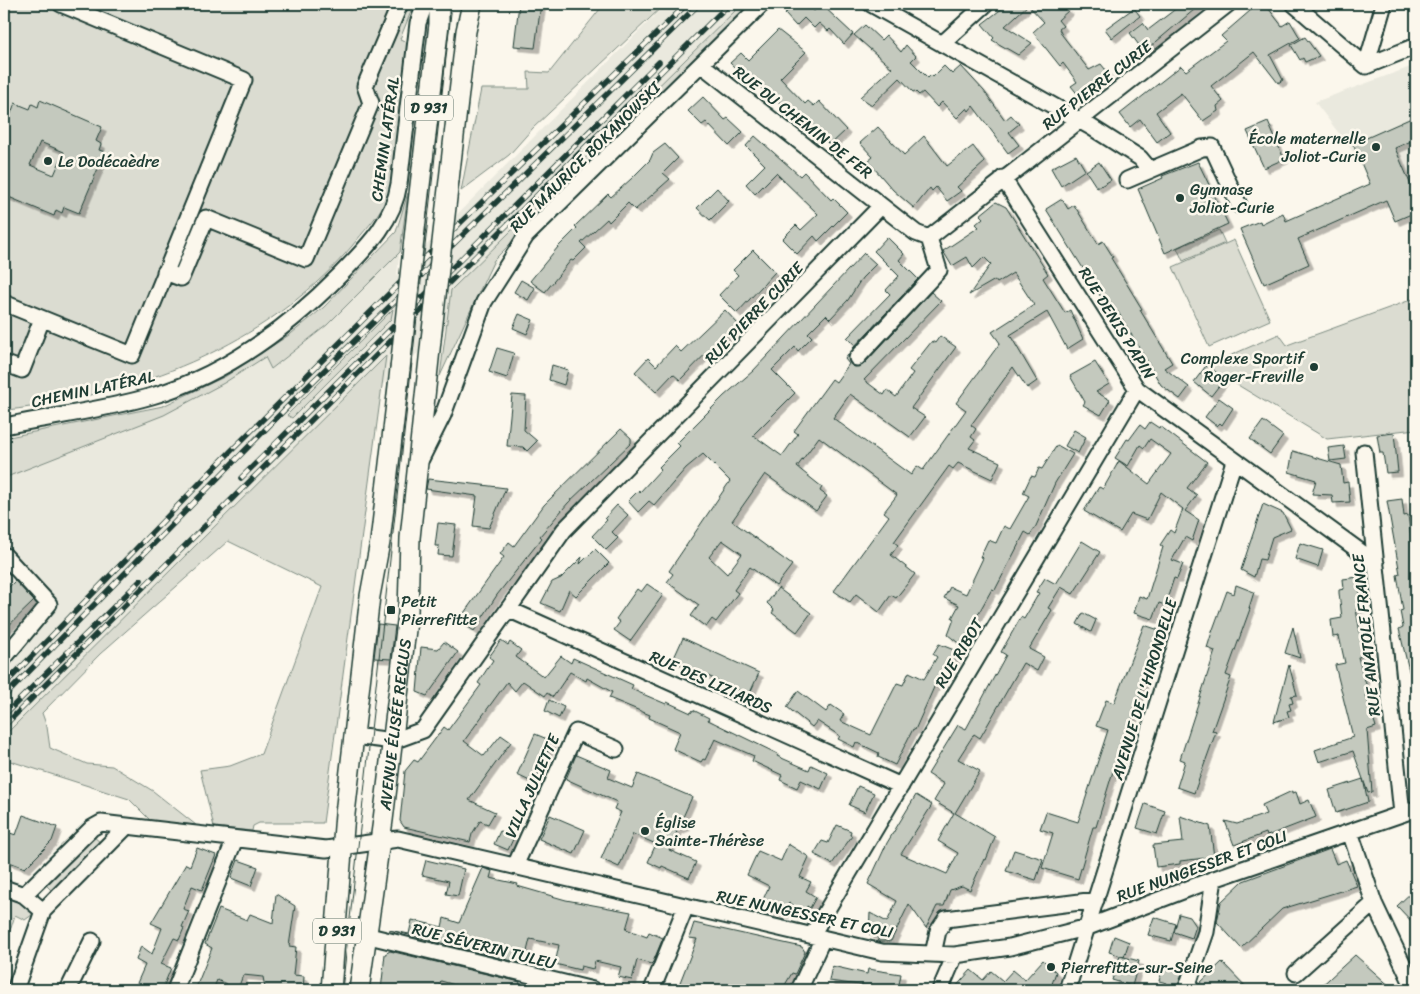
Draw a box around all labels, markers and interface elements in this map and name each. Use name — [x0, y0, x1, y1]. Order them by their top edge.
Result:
street label: RUE PIERRE CURIE — [1035, 32, 1159, 138]
street label: RUE DU CHEMIN DE FER — [727, 58, 880, 186]
street label: RUE MAURICE BOKANOWSKI — [502, 73, 669, 240]
street label: CHEMIN LATÉRAL — [362, 74, 408, 203]
road number: D 931 — [405, 96, 453, 120]
place label: École maternelle Joliot-Curie — [1248, 124, 1366, 171]
marker: École maternelle Joliot-Curie — [1370, 141, 1382, 153]
place label: Le Dodécaèdre — [58, 147, 160, 176]
marker: Le Dodécaèdre — [42, 155, 54, 167]
place label: Gymnase Joliot-Curie — [1189, 175, 1274, 222]
marker: Gymnase Joliot-Curie — [1174, 192, 1186, 204]
street label: RUE PIERRE CURIE — [697, 254, 812, 371]
street label: RUE DENIS PAPIN — [1071, 261, 1163, 385]
place label: Complexe Sportif Roger-Freville — [1181, 344, 1306, 391]
marker: Complexe Sportif Roger-Freville — [1308, 361, 1320, 373]
street label: CHEMIN LATÉRAL — [29, 362, 158, 416]
street label: RUE ANATOLE FRANCE — [1343, 551, 1389, 718]
place label: Petit Pierrefitte — [401, 587, 477, 634]
street label: AVENUE DE L'HIRONDELLE — [1102, 593, 1186, 784]
marker: Petit Pierrefitte — [385, 604, 397, 616]
street label: RUE RIBOT — [927, 611, 992, 694]
street label: AVENUE ÉLISÉE RECLUS — [370, 637, 419, 813]
street label: RUE DES LIZIARDS — [645, 642, 777, 722]
street label: VILLA JULIETTE — [496, 728, 568, 843]
place label: Église Sainte-Thérèse — [655, 808, 764, 855]
street label: RUE NUNGESSER ET COLI — [1112, 822, 1292, 910]
marker: Église Sainte-Thérèse — [639, 825, 651, 837]
street label: RUE NUNGESSER ET COLI — [714, 881, 896, 947]
street label: RUE SÉVERIN TULEU — [409, 914, 559, 978]
road number: D 931 — [313, 918, 361, 944]
place label: Pierrefitte-sur-Seine — [1061, 953, 1213, 982]
marker: Pierrefitte-sur-Seine — [1045, 961, 1057, 973]

